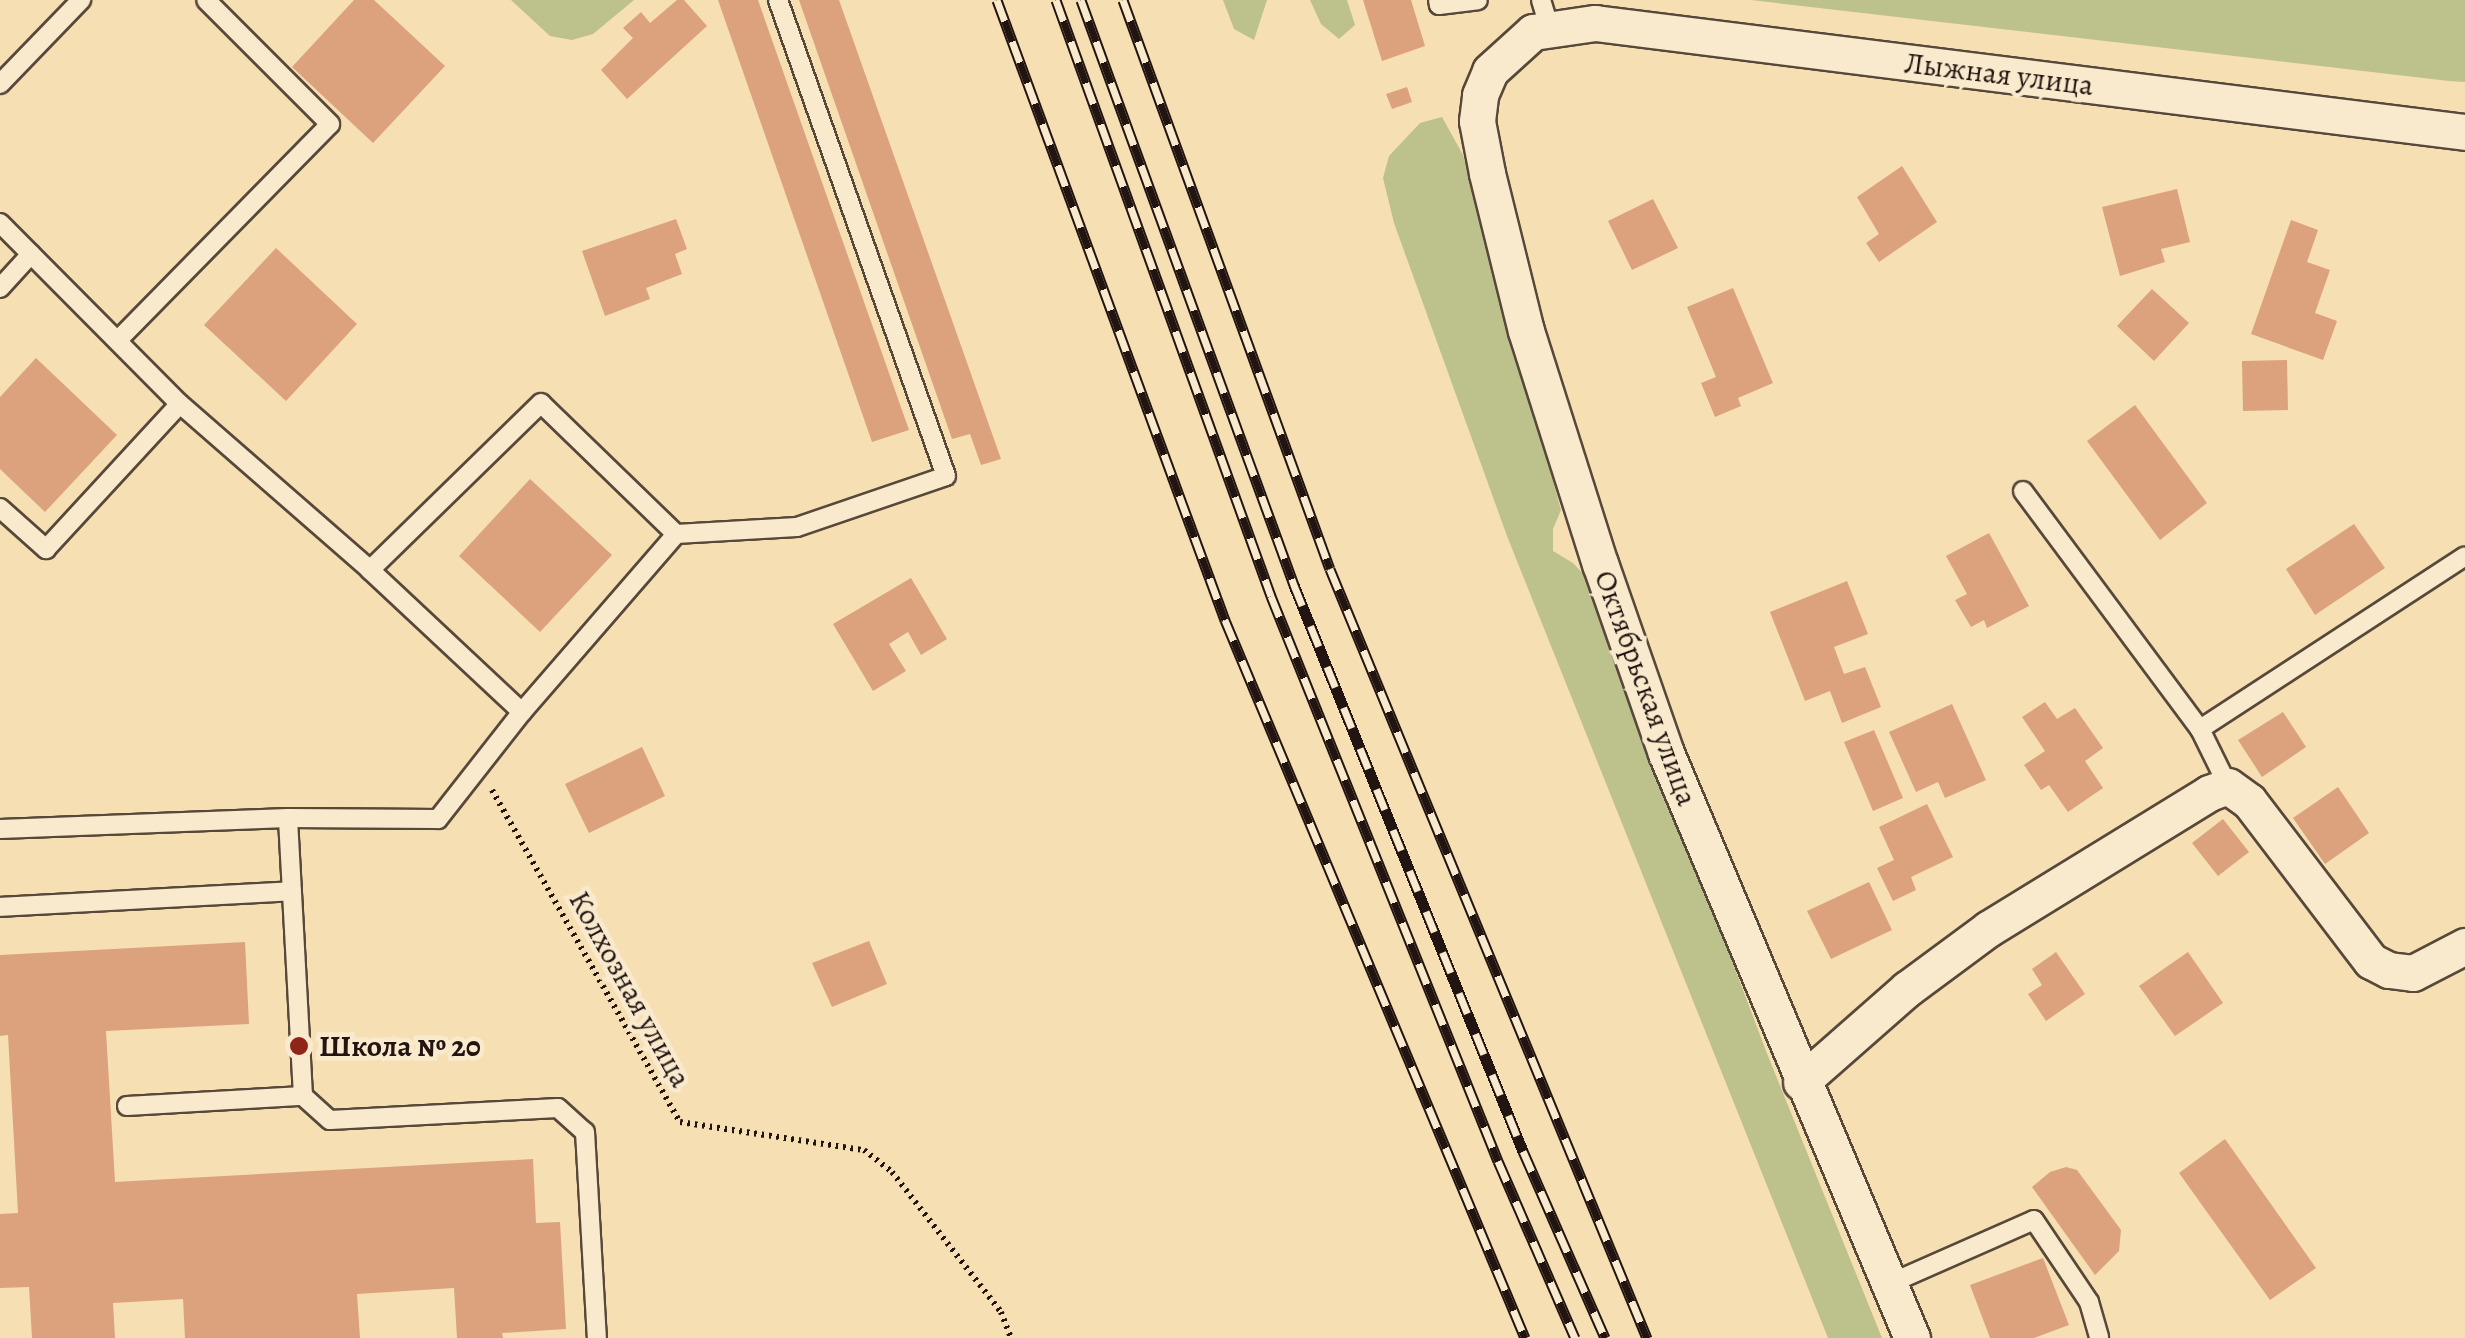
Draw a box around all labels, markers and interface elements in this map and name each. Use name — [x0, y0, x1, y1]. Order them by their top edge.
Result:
street label: Лыжная улица — [1902, 45, 2096, 103]
street label: Октябрьская улица — [1587, 566, 1705, 810]
street label: Колхозная улица — [561, 885, 699, 1093]
place label: Школа № 20 — [319, 1028, 481, 1064]
marker: Школа № 20 — [288, 1035, 310, 1057]

